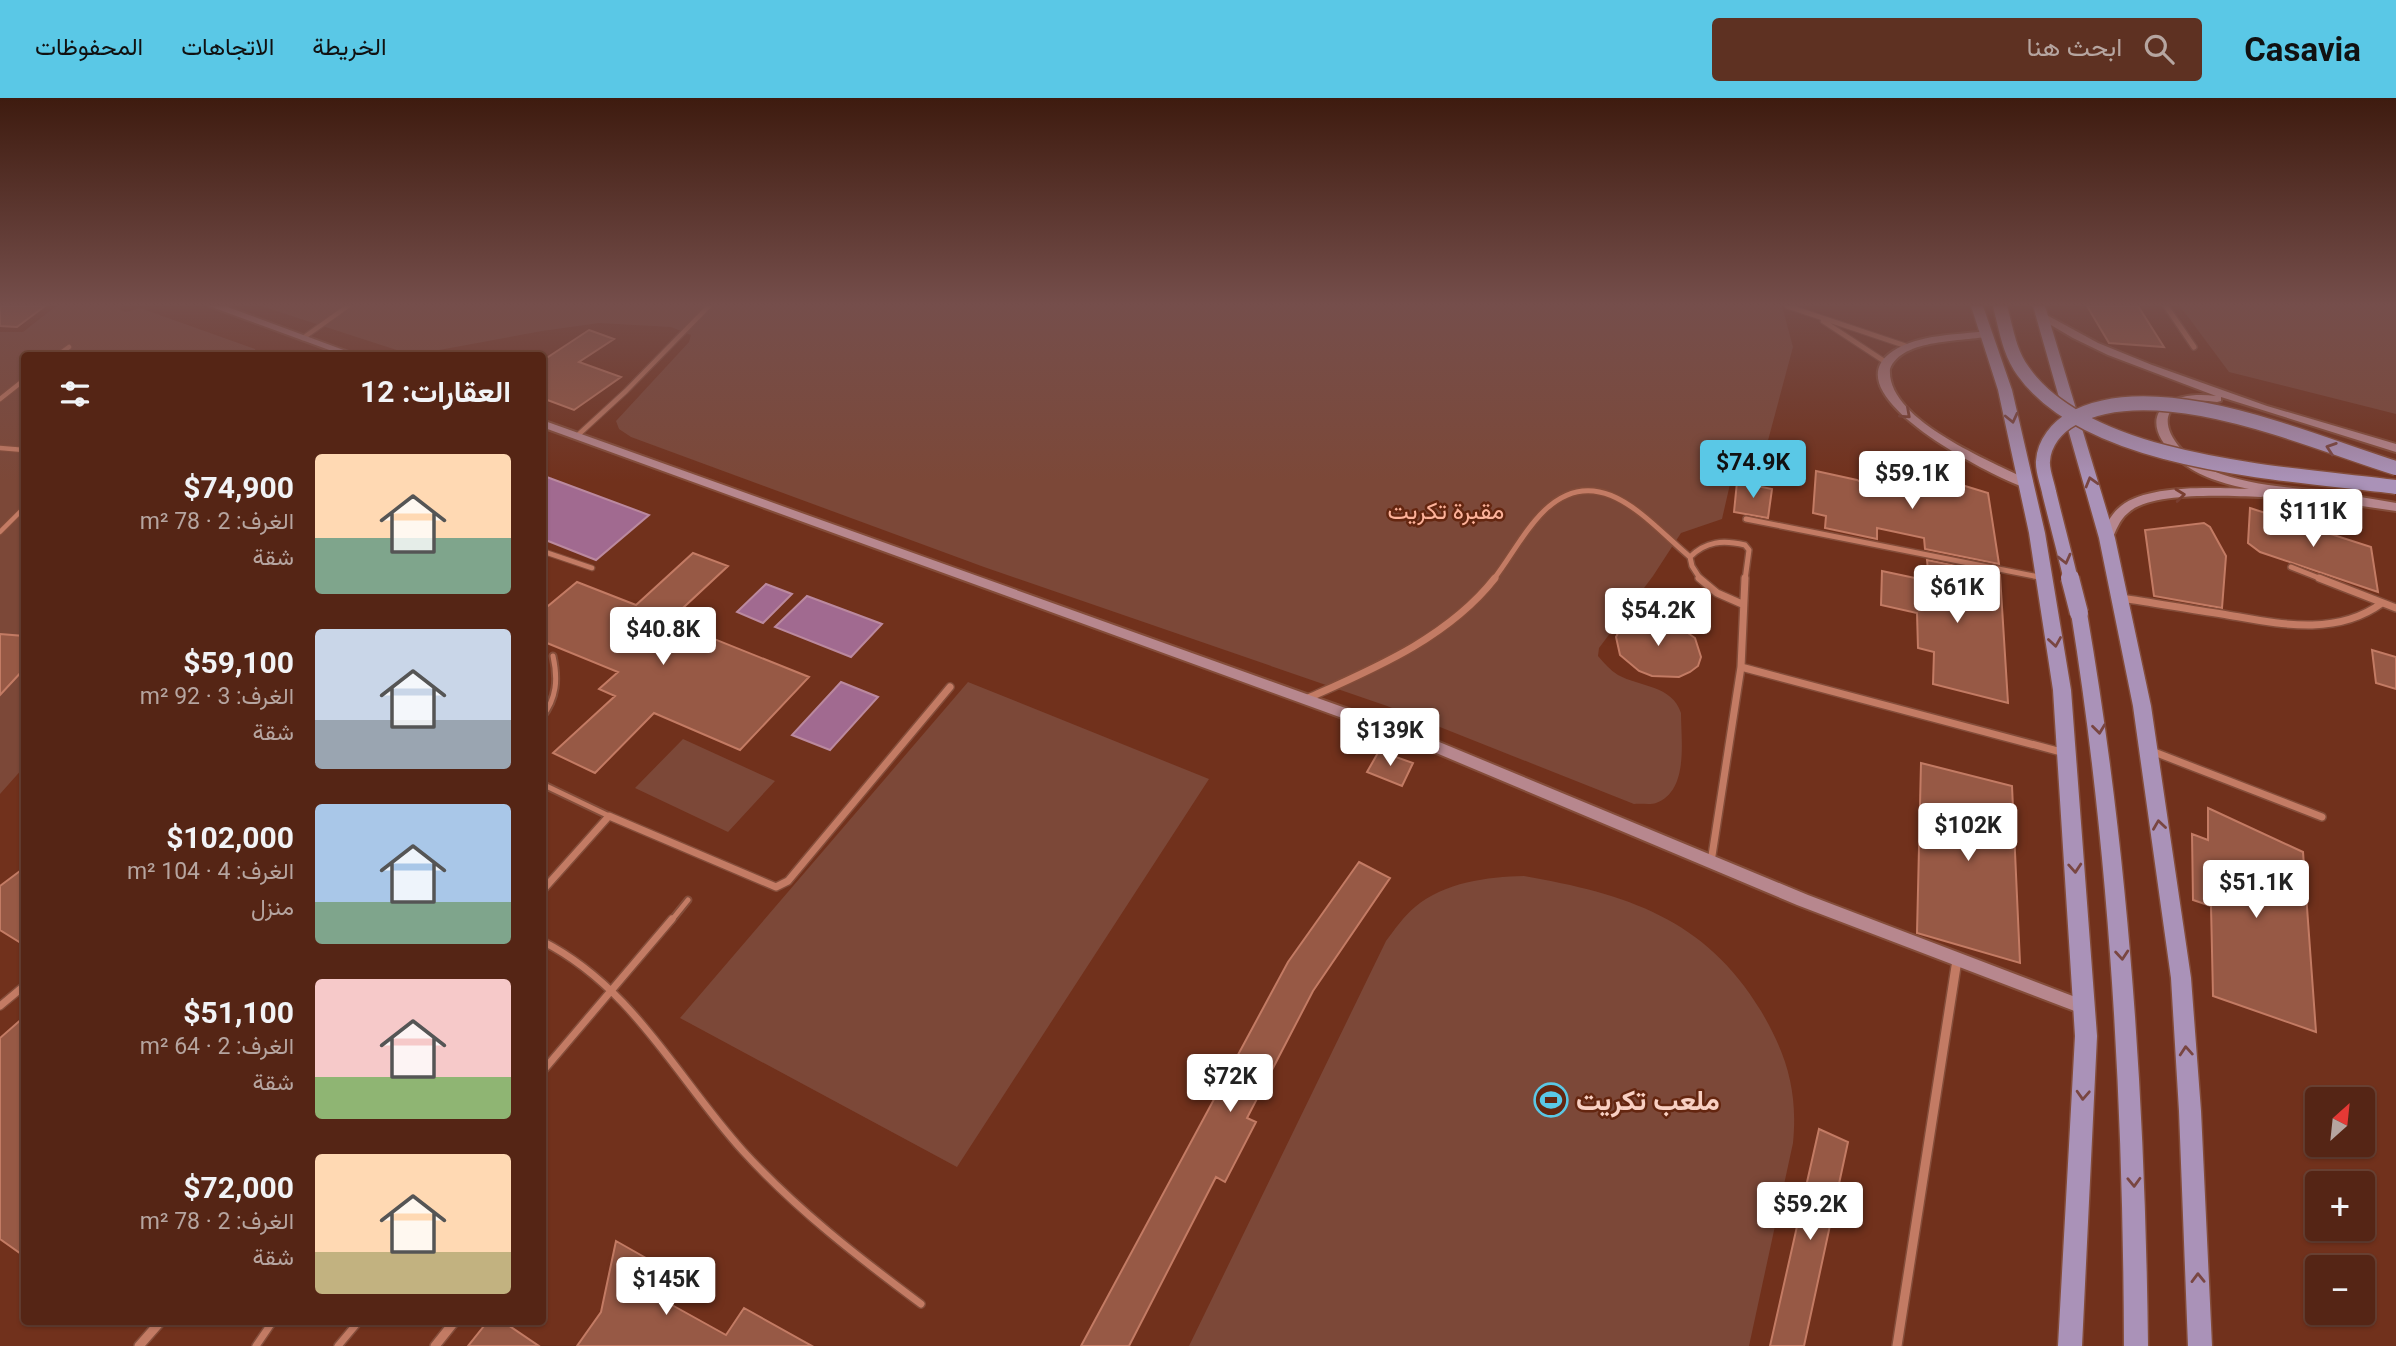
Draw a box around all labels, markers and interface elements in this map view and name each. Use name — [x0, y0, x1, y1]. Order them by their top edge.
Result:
search box — [1712, 18, 2202, 81]
icon: search — [2140, 30, 2178, 68]
text: Casavia — [2244, 30, 2361, 69]
text: ابحث هنا — [2027, 32, 2122, 62]
text: المحفوظات — [35, 33, 143, 61]
text: الاتجاهات — [181, 33, 274, 61]
text: الخريطة — [312, 33, 387, 61]
text: العقارات: 12 — [360, 374, 511, 409]
icon: filters — [56, 375, 94, 413]
one-way arrow — [1898, 406, 1911, 419]
one-way arrow — [2003, 412, 2018, 424]
pin: $74.9K — [1696, 440, 1810, 500]
one-way arrow — [2325, 442, 2337, 456]
text: $74.9K — [1716, 449, 1790, 476]
pin: $59.1K — [1855, 452, 1969, 511]
text: $59.1K — [1875, 460, 1949, 487]
text: $74,900 — [183, 470, 294, 505]
one-way arrow — [2084, 476, 2099, 488]
icon: home — [371, 482, 455, 566]
one-way arrow — [2175, 488, 2186, 503]
pin: $111K — [2264, 490, 2362, 549]
park label: مقبرة تكريت — [1388, 497, 1504, 526]
text: $111K — [2279, 498, 2347, 525]
text: الغرف: 2 · 78 m² — [140, 508, 294, 535]
text: شقة — [252, 544, 294, 571]
one-way arrow — [2057, 553, 2071, 565]
pin: $61K — [1916, 566, 1998, 625]
text: $61K — [1930, 574, 1984, 601]
pin: $54.2K — [1601, 588, 1715, 648]
text: $54.2K — [1621, 597, 1695, 624]
pin: $40.8K — [606, 608, 720, 667]
text: $40.8K — [626, 616, 700, 643]
one-way arrow — [2047, 636, 2062, 648]
text: $59,100 — [183, 645, 294, 680]
icon: home — [371, 657, 455, 741]
text: الغرف: 3 · 92 m² — [140, 683, 294, 710]
pin: $139K — [1341, 708, 1439, 768]
text: $139K — [1356, 717, 1424, 744]
text: شقة — [252, 719, 294, 746]
one-way arrow — [2091, 724, 2106, 735]
pin: $102K — [1919, 804, 2017, 863]
text: $102K — [1934, 812, 2002, 839]
one-way arrow — [2152, 819, 2167, 831]
text: $102,000 — [166, 820, 294, 855]
icon: home — [371, 832, 455, 916]
text: الغرف: 4 · 104 m² — [127, 858, 294, 885]
pin: $51.1K — [2199, 860, 2313, 920]
one-way arrow — [2068, 863, 2083, 874]
text: $51.1K — [2219, 869, 2293, 896]
text: منزل — [251, 894, 294, 921]
one-way arrow — [2114, 950, 2129, 961]
text: $51,100 — [183, 995, 294, 1030]
icon: home — [371, 1007, 455, 1091]
text: الغرف: 2 · 64 m² — [140, 1033, 294, 1060]
one-way arrow — [2179, 1045, 2194, 1056]
pin: $72K — [1189, 1054, 1271, 1114]
text: $72K — [1203, 1063, 1257, 1090]
text: شقة — [252, 1069, 294, 1096]
sports icon: ملعب تكريت — [1532, 1081, 1570, 1119]
place label: ملعب تكريت — [1576, 1084, 1720, 1118]
north arrow — [2305, 1087, 2375, 1157]
map controls — [2305, 1087, 2375, 1325]
one-way arrow — [2076, 1090, 2091, 1101]
text: $72,000 — [183, 1170, 294, 1205]
button: + — [2305, 1171, 2375, 1241]
one-way arrow — [2127, 1177, 2142, 1188]
icon: home — [371, 1182, 455, 1266]
pin: $59.2K — [1753, 1182, 1867, 1242]
text: $59.2K — [1773, 1191, 1847, 1218]
text: الغرف: 2 · 78 m² — [140, 1208, 294, 1235]
text: شقة — [252, 1244, 294, 1271]
button: − — [2305, 1255, 2375, 1325]
pin: $145K — [617, 1258, 715, 1317]
text: $145K — [632, 1266, 700, 1293]
one-way arrow — [2191, 1272, 2206, 1283]

